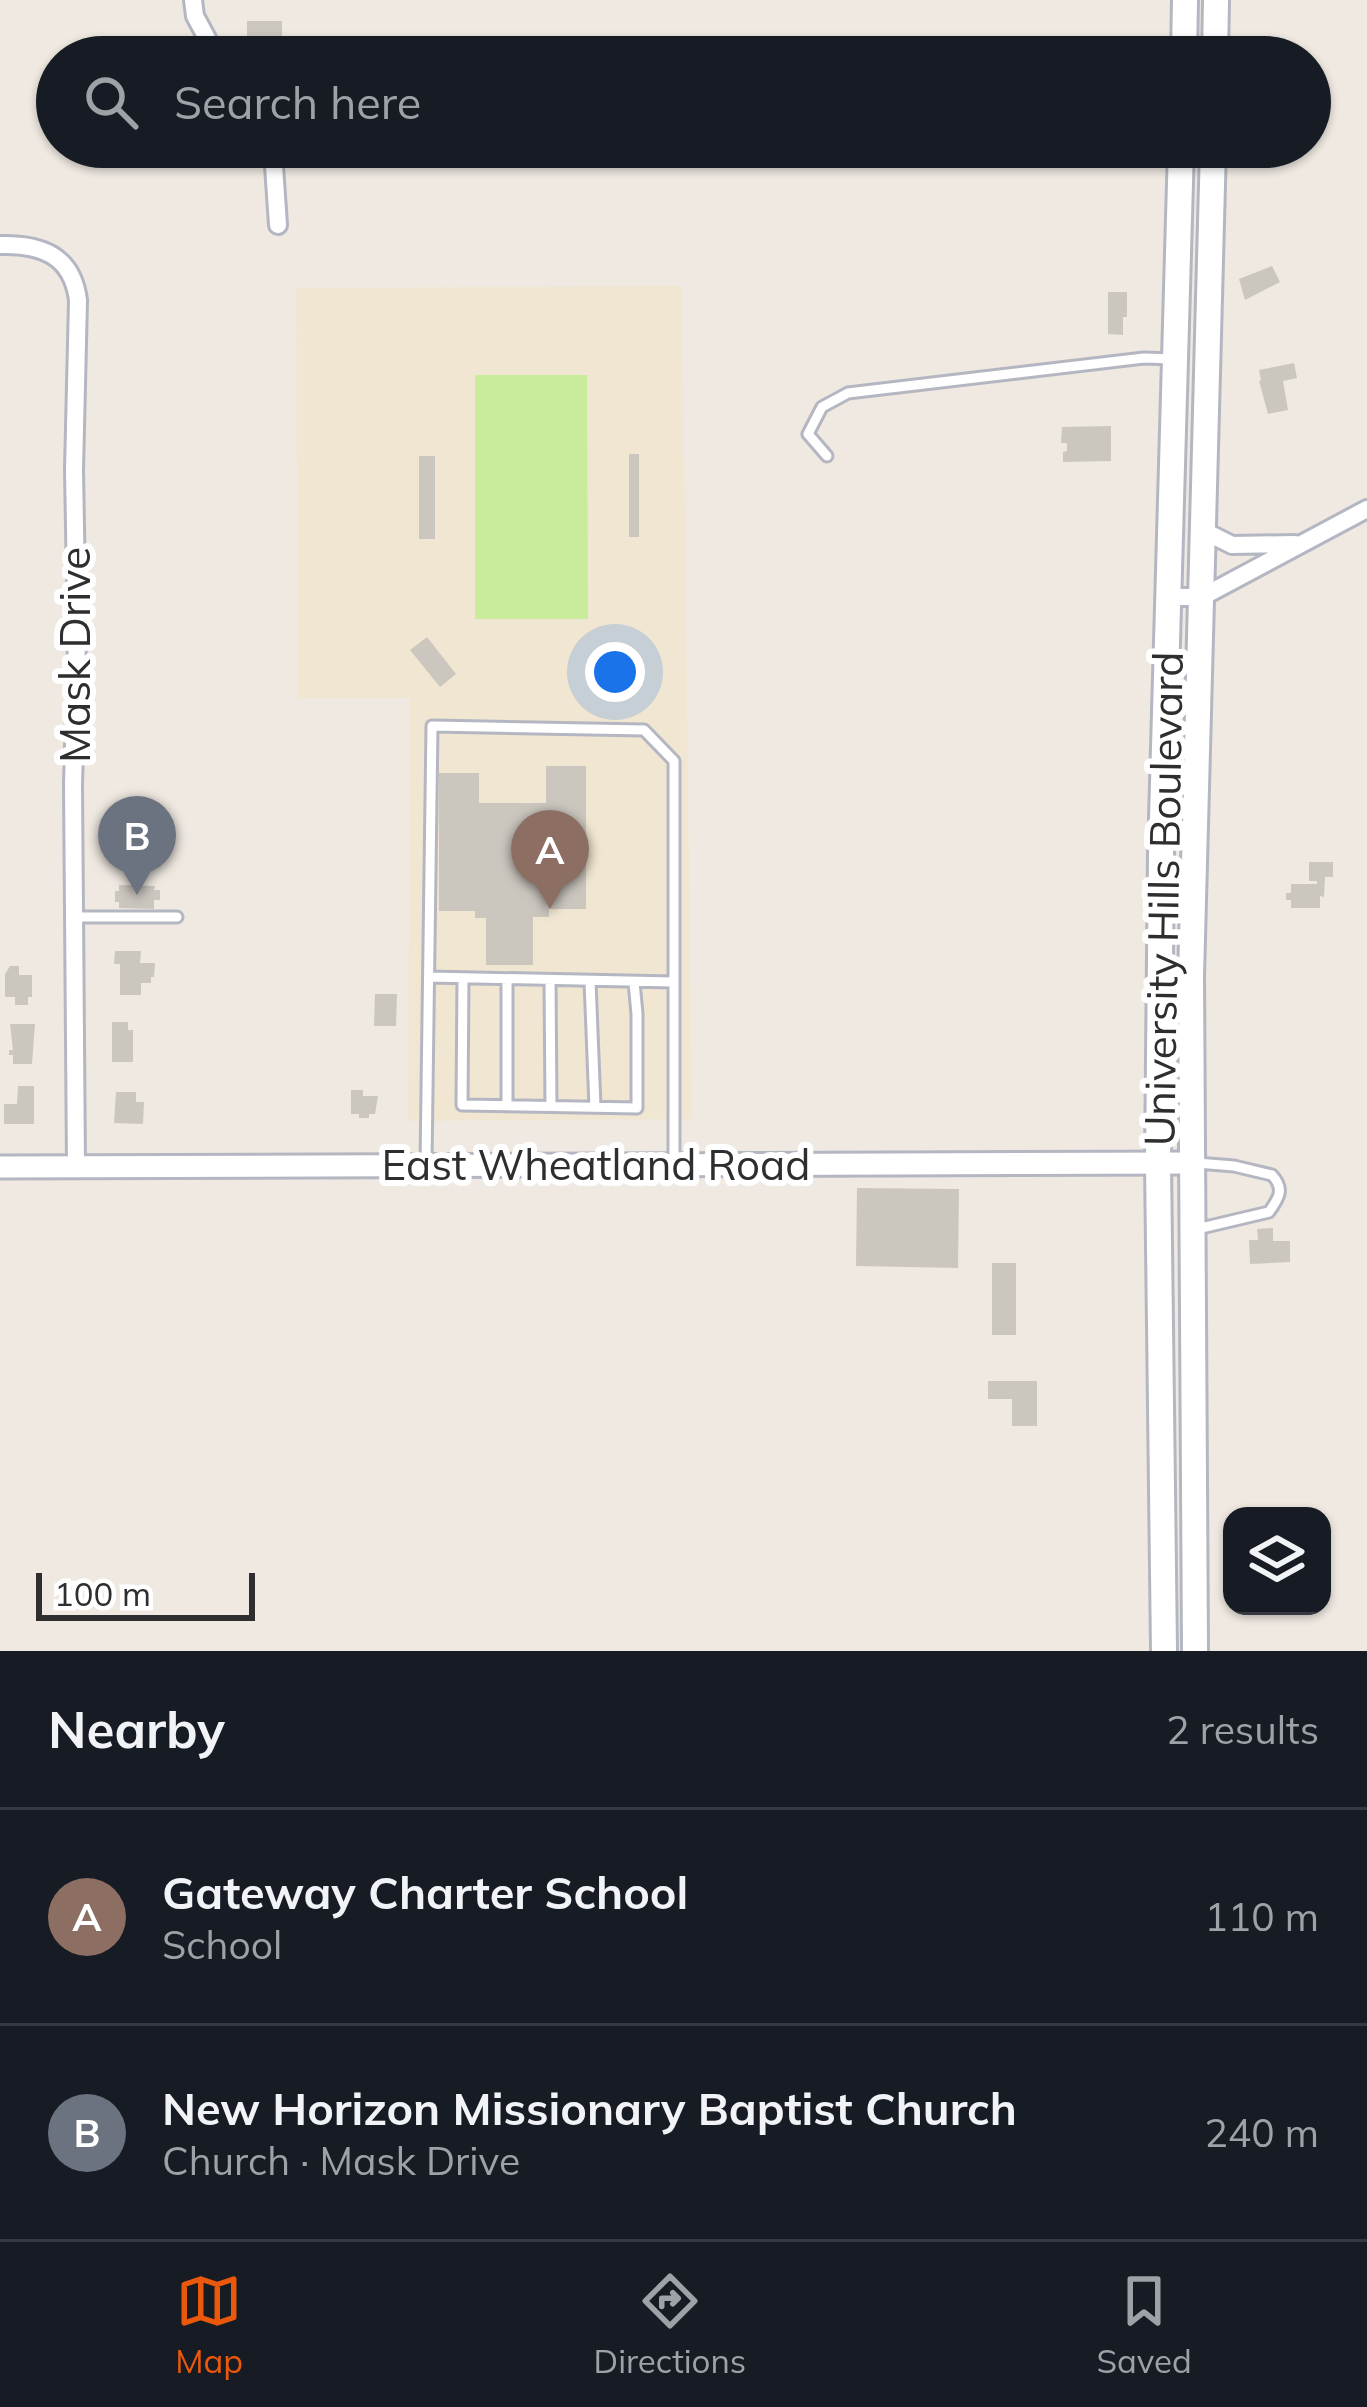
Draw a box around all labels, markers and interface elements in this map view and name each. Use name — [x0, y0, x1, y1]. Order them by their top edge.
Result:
search box — [36, 36, 1331, 168]
icon: search — [78, 69, 144, 135]
text: Search here — [174, 74, 421, 130]
street label: Mask Drive — [48, 547, 101, 763]
your location — [585, 642, 645, 702]
street label: University Hills Boulevard — [1132, 651, 1194, 1147]
pin: B — [98, 796, 176, 895]
pin: A — [511, 810, 589, 909]
street label: East Wheatland Road — [382, 1138, 810, 1191]
map controls — [1223, 1507, 1331, 1615]
button: layers — [1223, 1507, 1331, 1615]
scale bar — [36, 1567, 255, 1620]
text: 100 m — [54, 1573, 151, 1614]
text: Nearby — [48, 1697, 225, 1761]
text: 2 results — [1166, 1705, 1319, 1754]
text: Gateway Charter School — [162, 1864, 688, 1920]
text: A — [72, 1892, 102, 1941]
text: 110 m — [1204, 1892, 1319, 1941]
text: School — [162, 1920, 282, 1969]
text: New Horizon Missionary Baptist Church — [162, 2080, 1017, 2136]
text: B — [74, 2108, 100, 2157]
text: 240 m — [1204, 2108, 1319, 2157]
text: Church · Mask Drive — [162, 2136, 520, 2185]
tab: Map — [175, 2268, 243, 2381]
tab: Directions — [594, 2268, 746, 2381]
tab: Saved — [1097, 2268, 1192, 2381]

